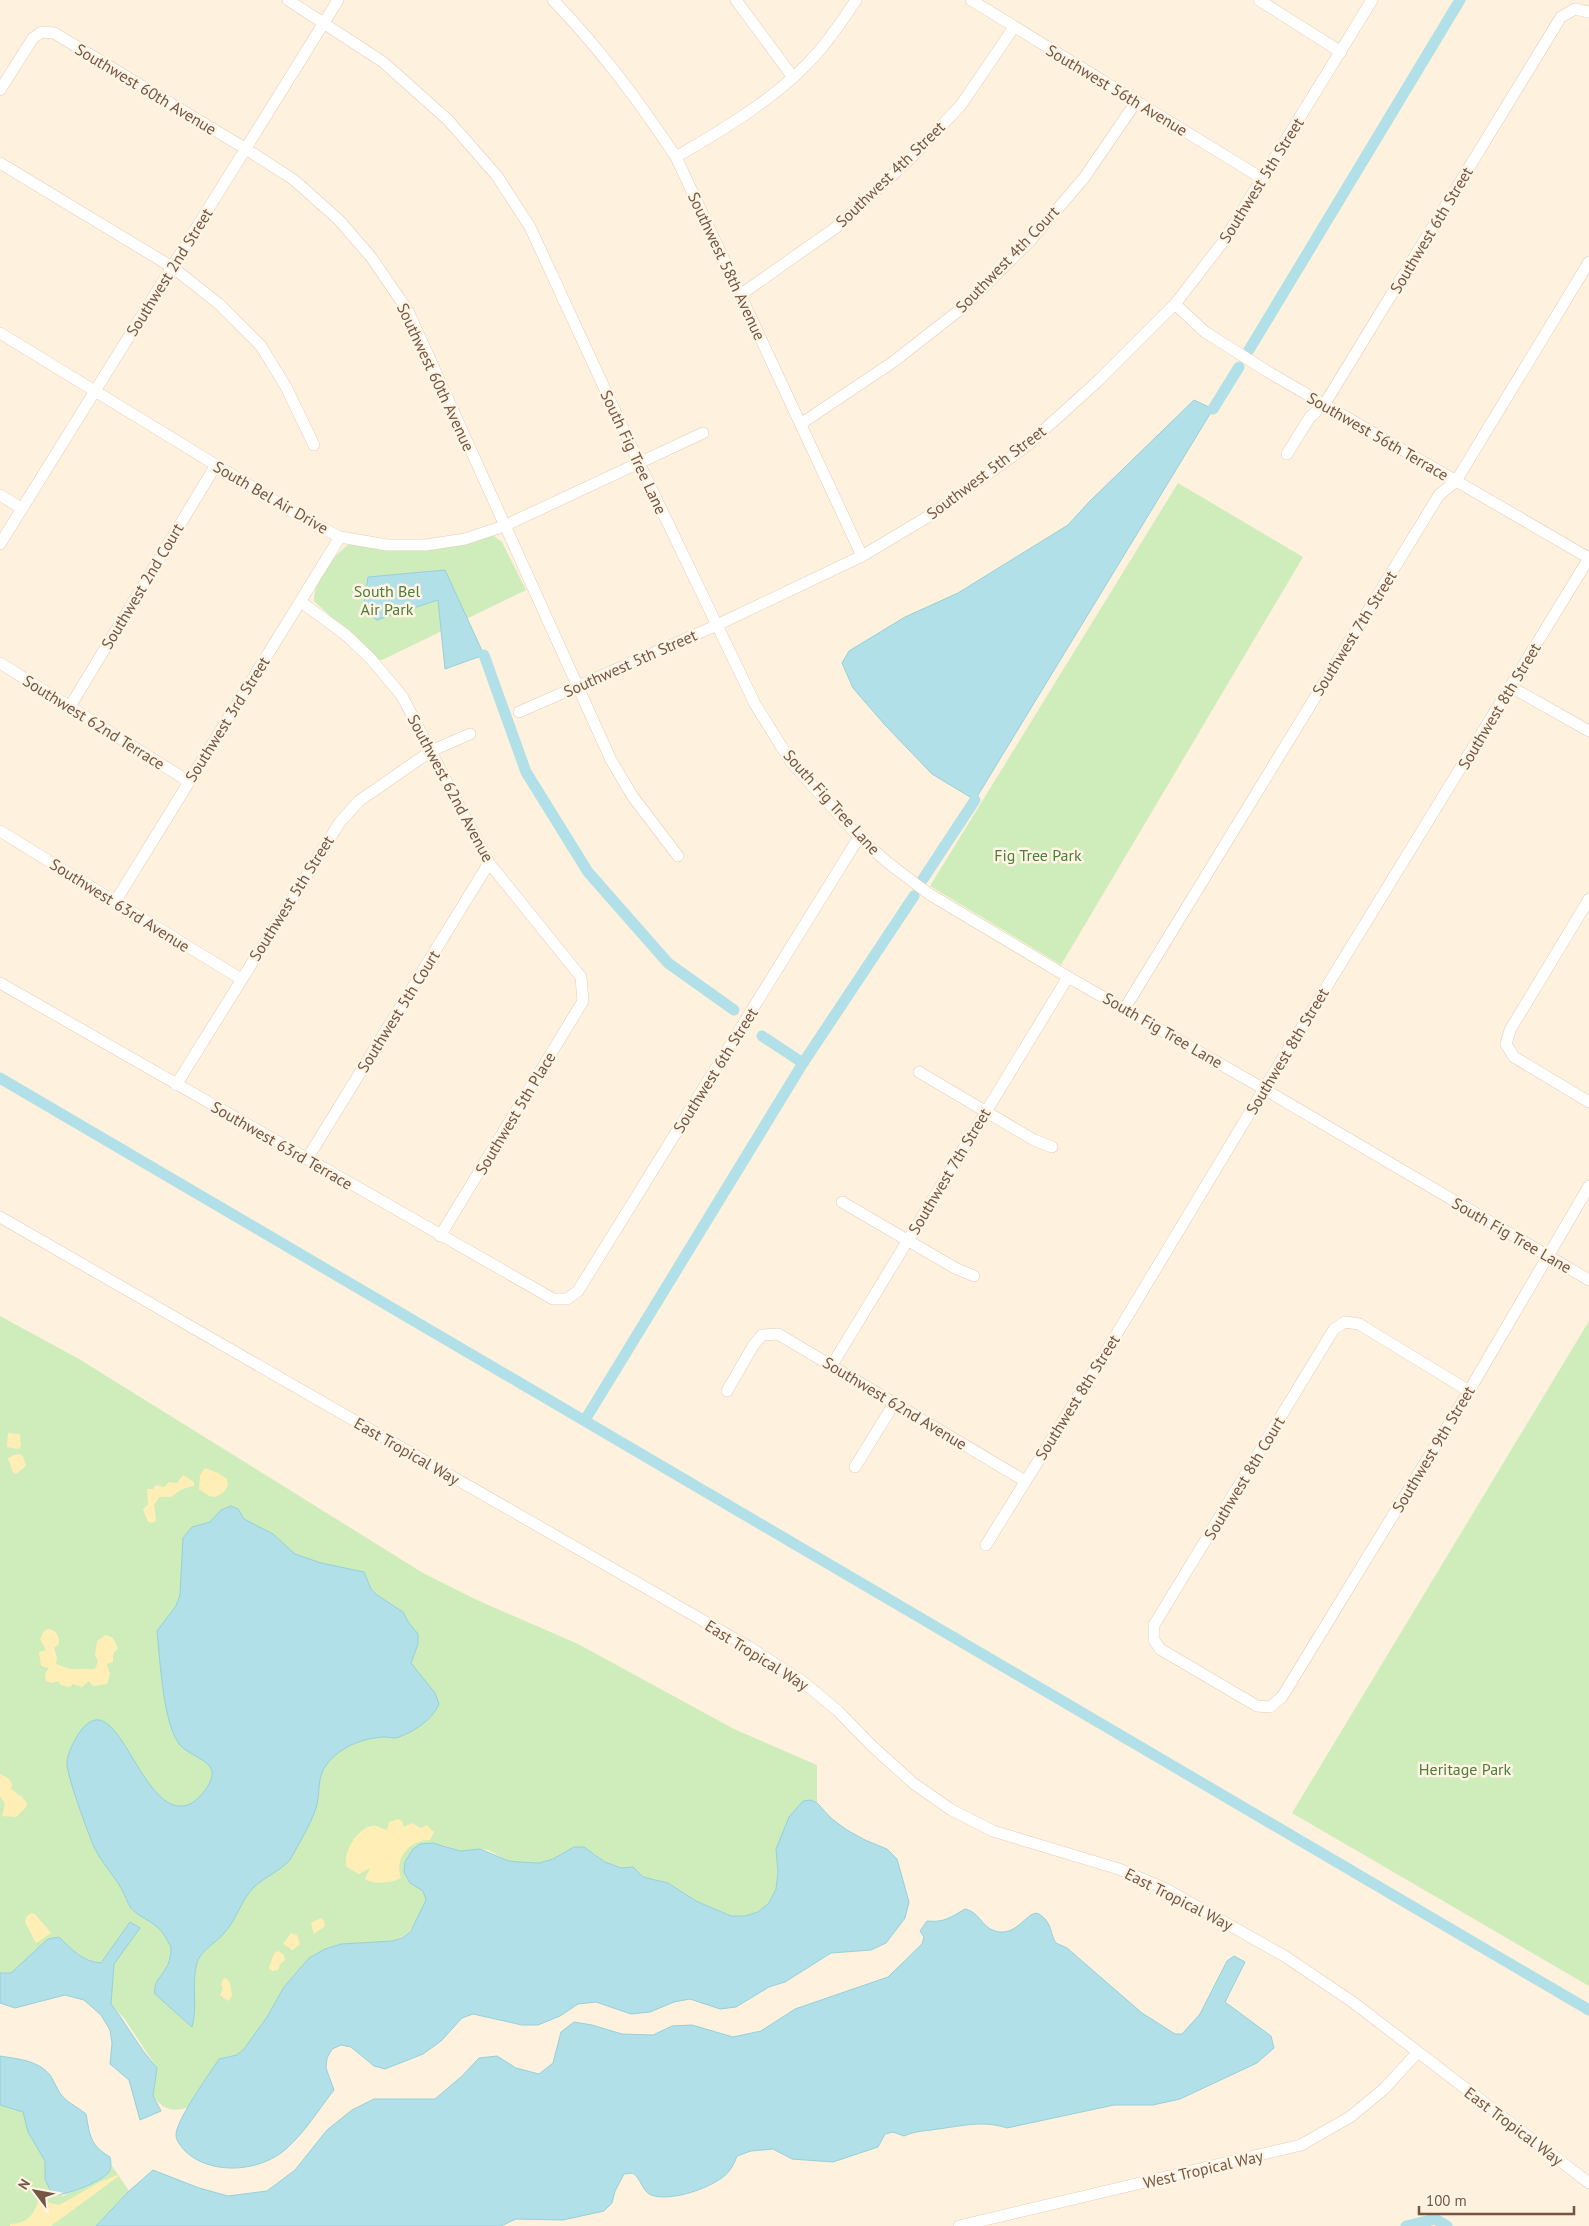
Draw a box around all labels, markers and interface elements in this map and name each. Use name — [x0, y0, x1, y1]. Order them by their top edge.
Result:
street label: Southwest 60th Avenue — [72, 39, 220, 139]
street label: Southwest 56th Avenue — [1043, 40, 1191, 140]
street label: Southwest 5th Street — [1214, 113, 1308, 246]
street label: Southwest 4th Street — [831, 116, 949, 231]
street label: Southwest 6th Street — [1385, 163, 1477, 297]
street label: Southwest 58th Avenue — [684, 189, 770, 343]
street label: Southwest 4th Court — [951, 201, 1063, 316]
street label: Southwest 2nd Street — [122, 204, 217, 340]
street label: Southwest 60th Avenue — [393, 300, 479, 454]
street label: South Fig Tree Lane — [596, 387, 672, 517]
street label: Southwest 56th Terrace — [1304, 387, 1452, 485]
street label: Southwest 5th Street — [922, 420, 1050, 523]
street label: South Bel Air Drive — [210, 456, 332, 538]
street label: Southwest 2nd Court — [96, 519, 188, 653]
street label: Southwest 7th Street — [1307, 566, 1401, 699]
park label: South Bel Air Park — [354, 581, 420, 619]
street label: Southwest 5th Street — [560, 624, 700, 701]
street label: Southwest 8th Street — [1453, 639, 1545, 773]
street label: Southwest 3rd Street — [180, 652, 274, 785]
street label: Southwest 62nd Terrace — [19, 670, 169, 774]
street label: Southwest 62nd Avenue — [404, 711, 498, 865]
street label: South Fig Tree Lane — [779, 745, 885, 859]
street label: Southwest 5th Street — [244, 831, 338, 964]
park label: Fig Tree Park — [994, 845, 1082, 865]
street label: Southwest 63rd Avenue — [46, 854, 194, 956]
street label: Southwest 5th Court — [352, 946, 444, 1076]
street label: Southwest 8th Street — [1241, 984, 1333, 1118]
street label: South Fig Tree Lane — [1100, 988, 1226, 1072]
street label: Southwest 6th Street — [668, 1003, 762, 1136]
street label: Southwest 5th Place — [470, 1048, 560, 1178]
street label: Southwest 63rd Terrace — [208, 1096, 356, 1194]
street label: Southwest 7th Street — [903, 1104, 995, 1238]
street label: South Fig Tree Lane — [1449, 1193, 1575, 1277]
street label: Southwest 8th Street — [1030, 1330, 1124, 1463]
street label: Southwest 62nd Avenue — [819, 1352, 971, 1454]
street label: Southwest 9th Street — [1387, 1382, 1479, 1516]
street label: Southwest 8th Court — [1199, 1412, 1289, 1543]
street label: East Tropical Way — [351, 1413, 464, 1490]
street label: East Tropical Way — [702, 1615, 813, 1695]
park label: Heritage Park — [1419, 1759, 1512, 1779]
street label: East Tropical Way — [1122, 1863, 1237, 1935]
street label: East Tropical Way — [1461, 2082, 1568, 2170]
street label: West Tropical Way — [1141, 2145, 1265, 2193]
north arrow — [10, 2166, 60, 2216]
text: N — [14, 2175, 34, 2193]
scale bar — [1419, 2184, 1574, 2216]
text: 100 m — [1426, 2191, 1467, 2210]

